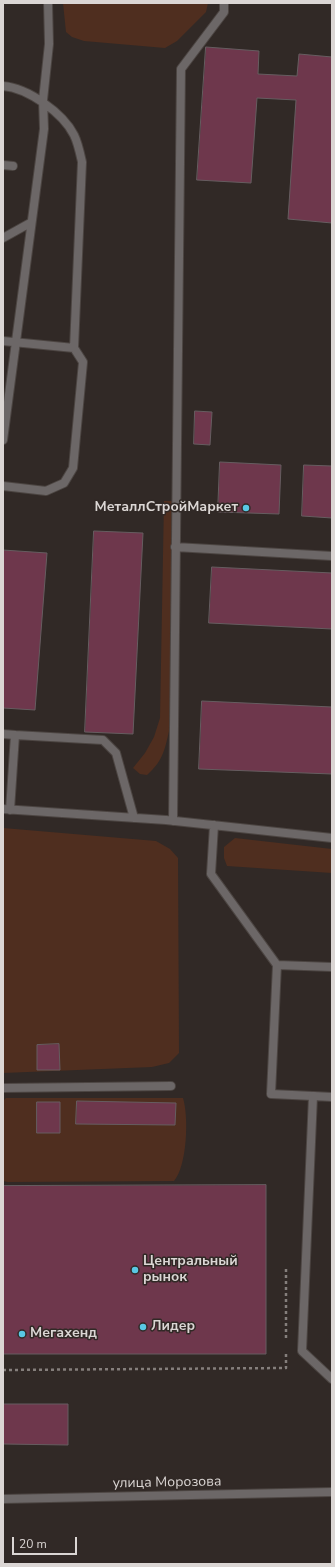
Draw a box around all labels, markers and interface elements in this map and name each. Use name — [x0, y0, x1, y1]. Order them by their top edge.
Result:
place label: МеталлСтройМаркет — [95, 500, 238, 516]
marker: МеталлСтройМаркет — [241, 503, 251, 513]
place label: Центральный рынок — [143, 1254, 238, 1286]
marker: Центральный рынок — [130, 1265, 140, 1275]
place label: Лидер — [151, 1319, 195, 1335]
marker: Лидер — [138, 1322, 148, 1332]
place label: Мегахенд — [30, 1326, 97, 1342]
marker: Мегахенд — [17, 1329, 27, 1339]
street label: улица Морозова — [112, 1474, 222, 1492]
scale bar — [14, 1529, 79, 1555]
text: 20 m — [19, 1536, 47, 1552]

